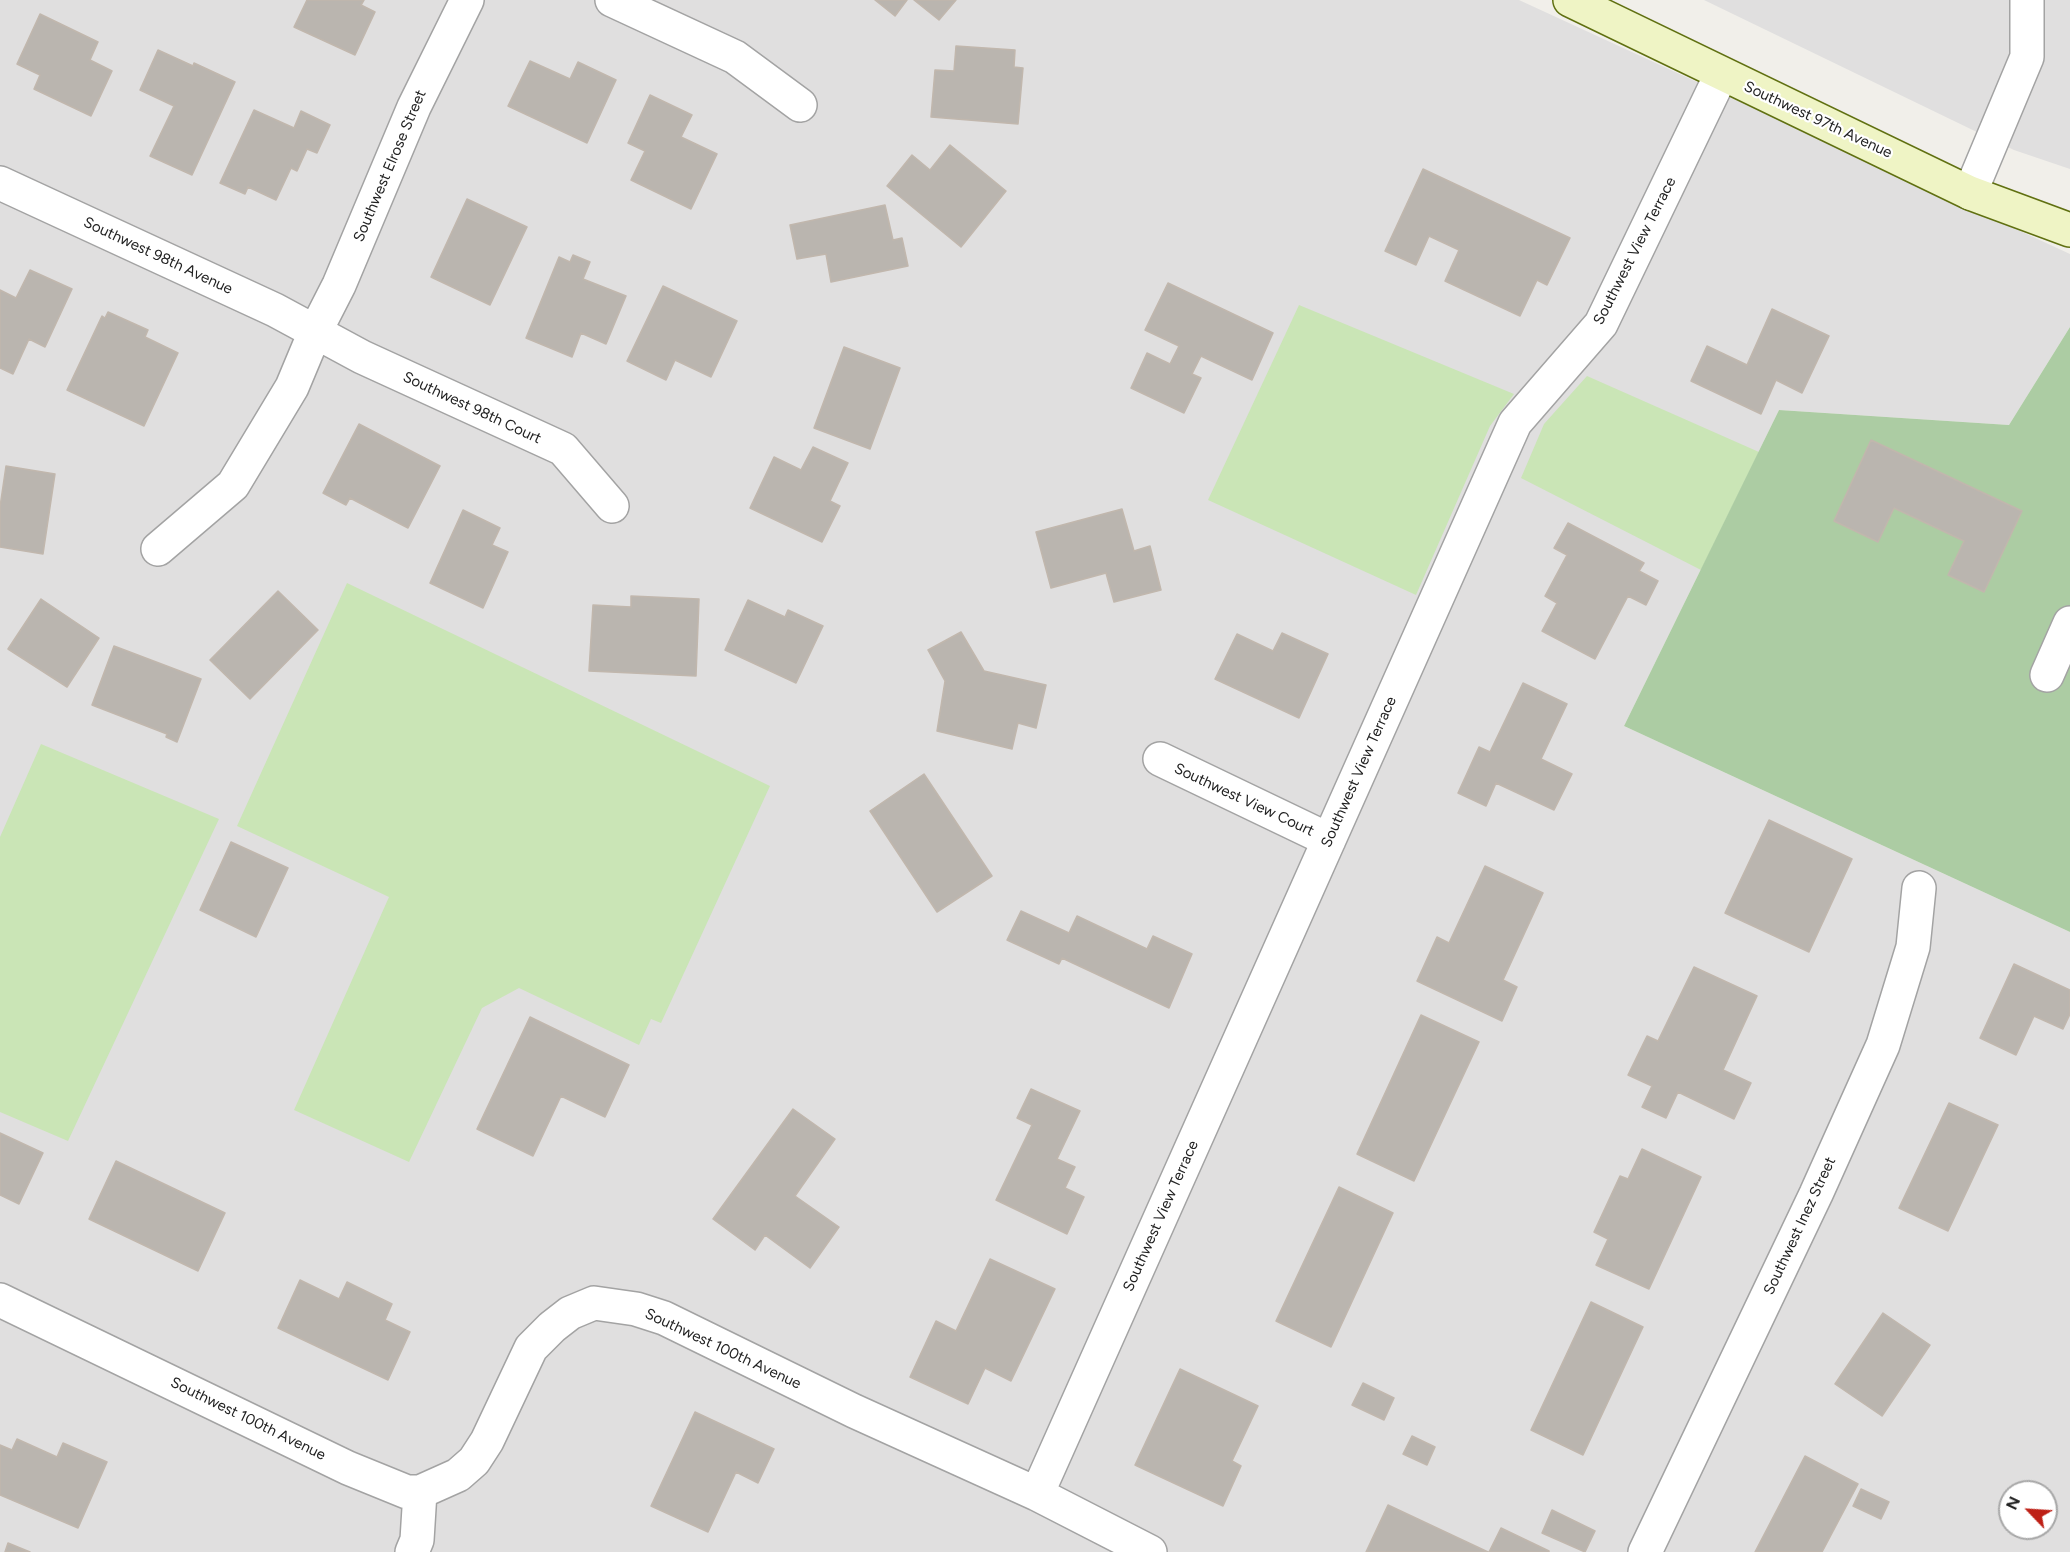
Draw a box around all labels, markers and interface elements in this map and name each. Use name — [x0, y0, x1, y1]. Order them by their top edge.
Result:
street label: Southwest 97th Avenue — [1741, 78, 1895, 162]
street label: Southwest Elrose Street — [350, 87, 430, 245]
street label: Southwest View Terrace — [1590, 174, 1680, 328]
street label: Southwest 98th Avenue — [81, 214, 235, 298]
street label: Southwest 98th Court — [400, 368, 544, 448]
street label: Southwest View Terrace — [1318, 694, 1400, 850]
street label: Southwest View Court — [1171, 760, 1317, 840]
street label: Southwest View Terrace — [1120, 1138, 1202, 1294]
street label: Southwest Inez Street — [1760, 1154, 1840, 1298]
street label: Southwest 100th Avenue — [642, 1305, 804, 1393]
street label: Southwest 100th Avenue — [168, 1374, 328, 1464]
north arrow — [1998, 1480, 2058, 1540]
text: N — [2002, 1493, 2024, 1513]

